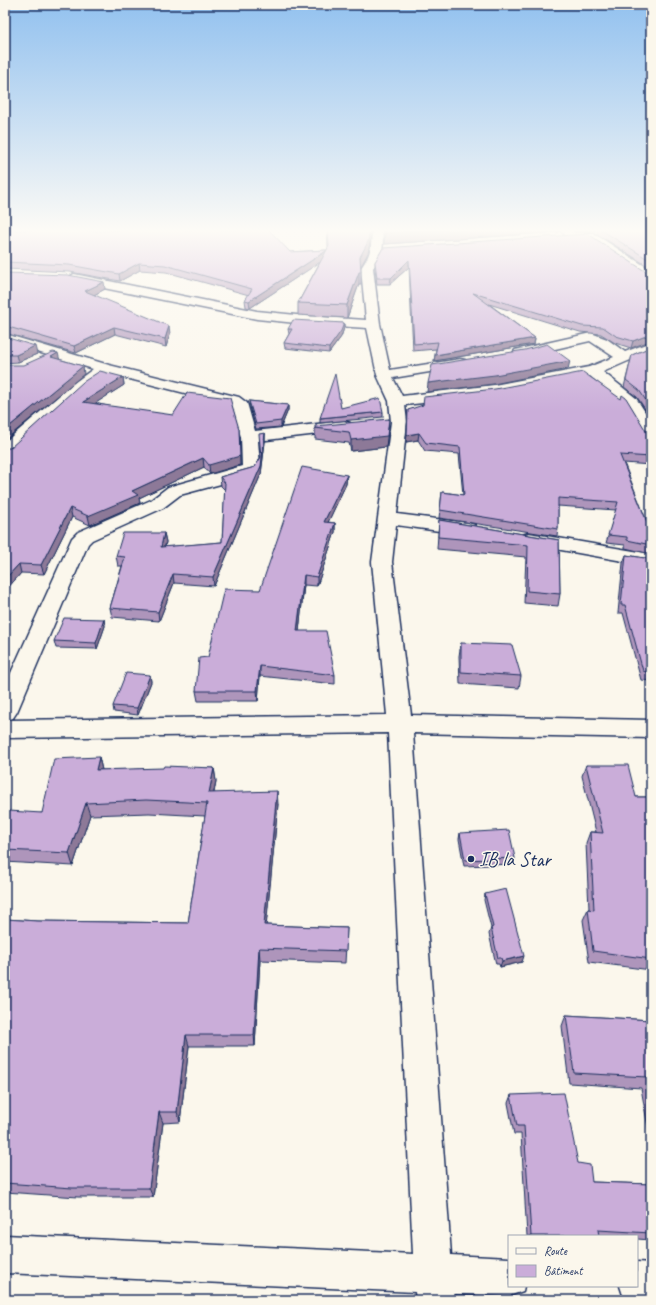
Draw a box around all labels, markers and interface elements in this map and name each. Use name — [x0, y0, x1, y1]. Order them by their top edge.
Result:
place label: IB la Star — [479, 847, 553, 872]
marker: IB la Star — [466, 854, 476, 864]
legend — [508, 1235, 638, 1287]
text: Route — [544, 1243, 568, 1259]
text: Bâtiment — [544, 1263, 583, 1279]

